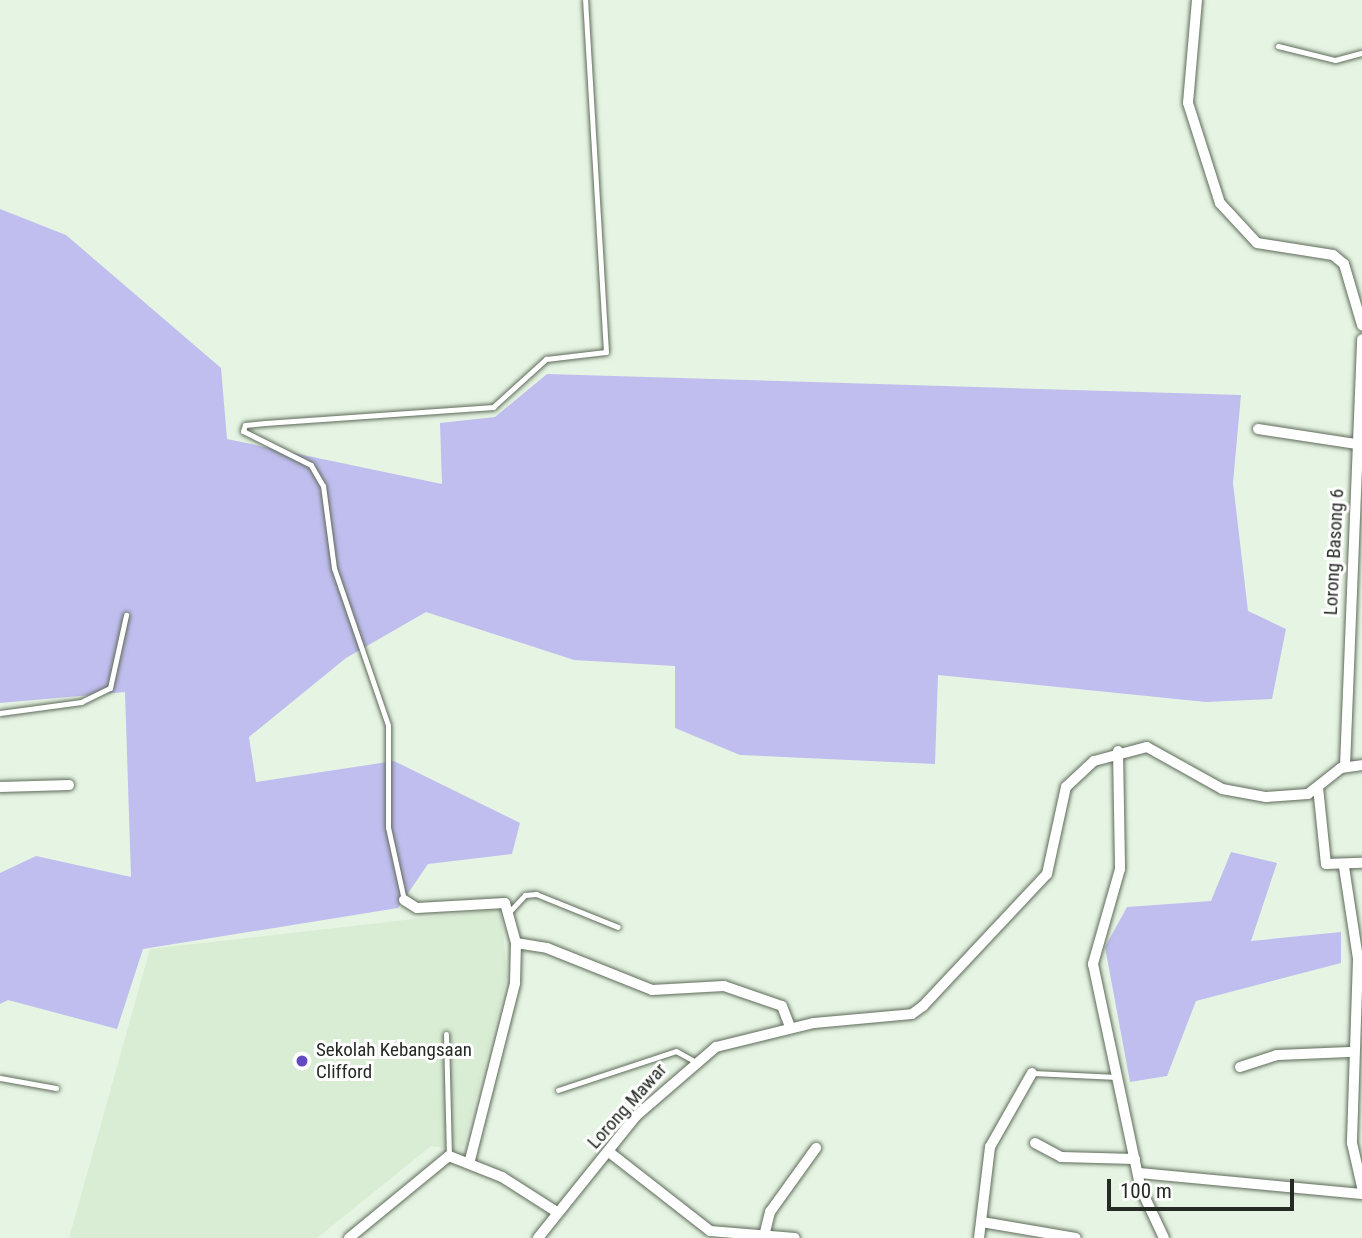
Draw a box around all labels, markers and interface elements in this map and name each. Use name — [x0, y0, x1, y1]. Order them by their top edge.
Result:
street label: Lorong Basong 6 — [1319, 488, 1349, 616]
place label: Sekolah Kebangsaan Clifford — [316, 1039, 472, 1083]
marker: Sekolah Kebangsaan Clifford — [294, 1053, 310, 1069]
street label: Lorong Mawar — [583, 1058, 671, 1154]
scale bar — [1110, 1164, 1297, 1208]
text: 100 m — [1120, 1179, 1172, 1203]

